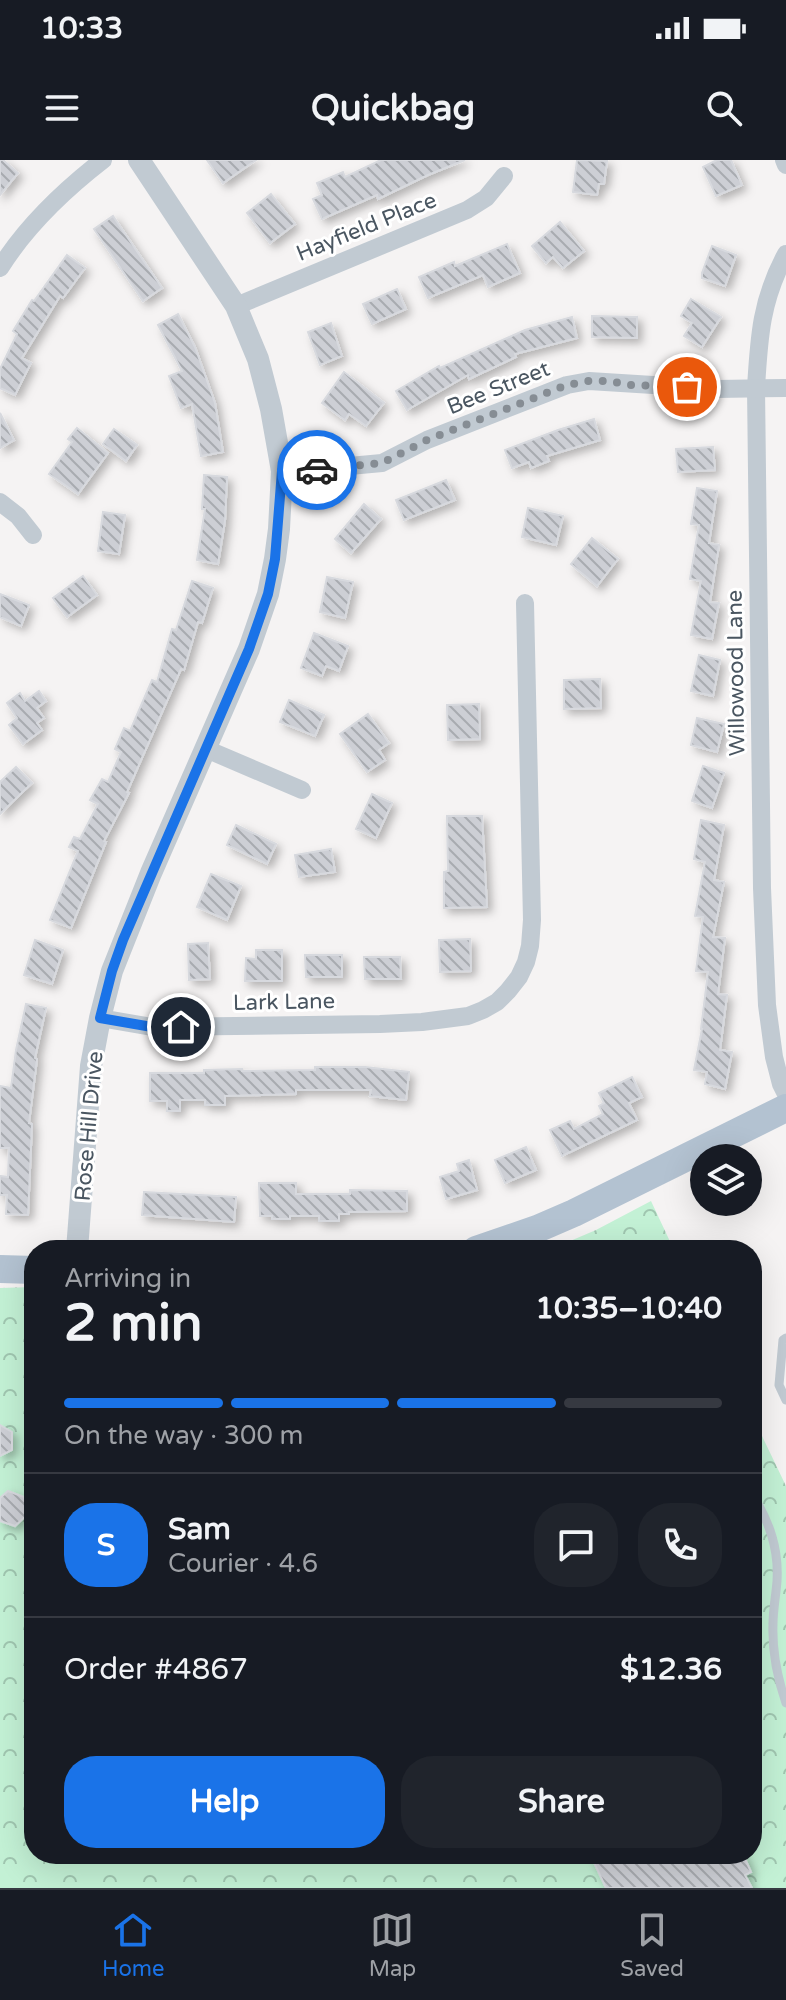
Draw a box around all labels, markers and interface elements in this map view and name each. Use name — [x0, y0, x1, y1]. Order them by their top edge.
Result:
text: 10:33 — [40, 10, 123, 47]
icon: menu — [40, 86, 84, 130]
icon: search — [702, 86, 746, 130]
text: Quickbag — [311, 87, 475, 130]
street label: Hayfield Place — [293, 187, 440, 267]
pin — [653, 353, 721, 421]
street label: Bee Street — [443, 356, 554, 420]
icon: bag — [665, 365, 709, 409]
courier — [277, 430, 357, 510]
icon: car — [295, 448, 339, 492]
street label: Willowood Lane — [722, 590, 750, 756]
street label: Lark Lane — [233, 988, 335, 1016]
pin — [147, 993, 215, 1061]
icon: home — [159, 1005, 203, 1049]
street label: Rose Hill Drive — [69, 1050, 109, 1202]
map controls — [690, 1144, 762, 1216]
button: layers — [690, 1144, 762, 1216]
text: Arriving in — [64, 1263, 191, 1294]
text: 10:35–10:40 — [535, 1290, 722, 1327]
text: 2 min — [64, 1292, 203, 1355]
text: On the way · 300 m — [64, 1420, 303, 1451]
button: chat — [534, 1503, 618, 1587]
button: phone — [638, 1503, 722, 1587]
text: Sam — [168, 1511, 231, 1548]
text: S — [97, 1527, 115, 1564]
text: Courier · 4.6 — [168, 1548, 318, 1579]
text: Order #4867 — [64, 1651, 248, 1688]
text: $12.36 — [620, 1651, 722, 1688]
button: Help — [64, 1756, 385, 1848]
button: Share — [401, 1756, 722, 1848]
tab: Home — [102, 1908, 164, 1982]
tab: Map — [369, 1908, 416, 1982]
tab: Saved — [620, 1908, 684, 1982]

